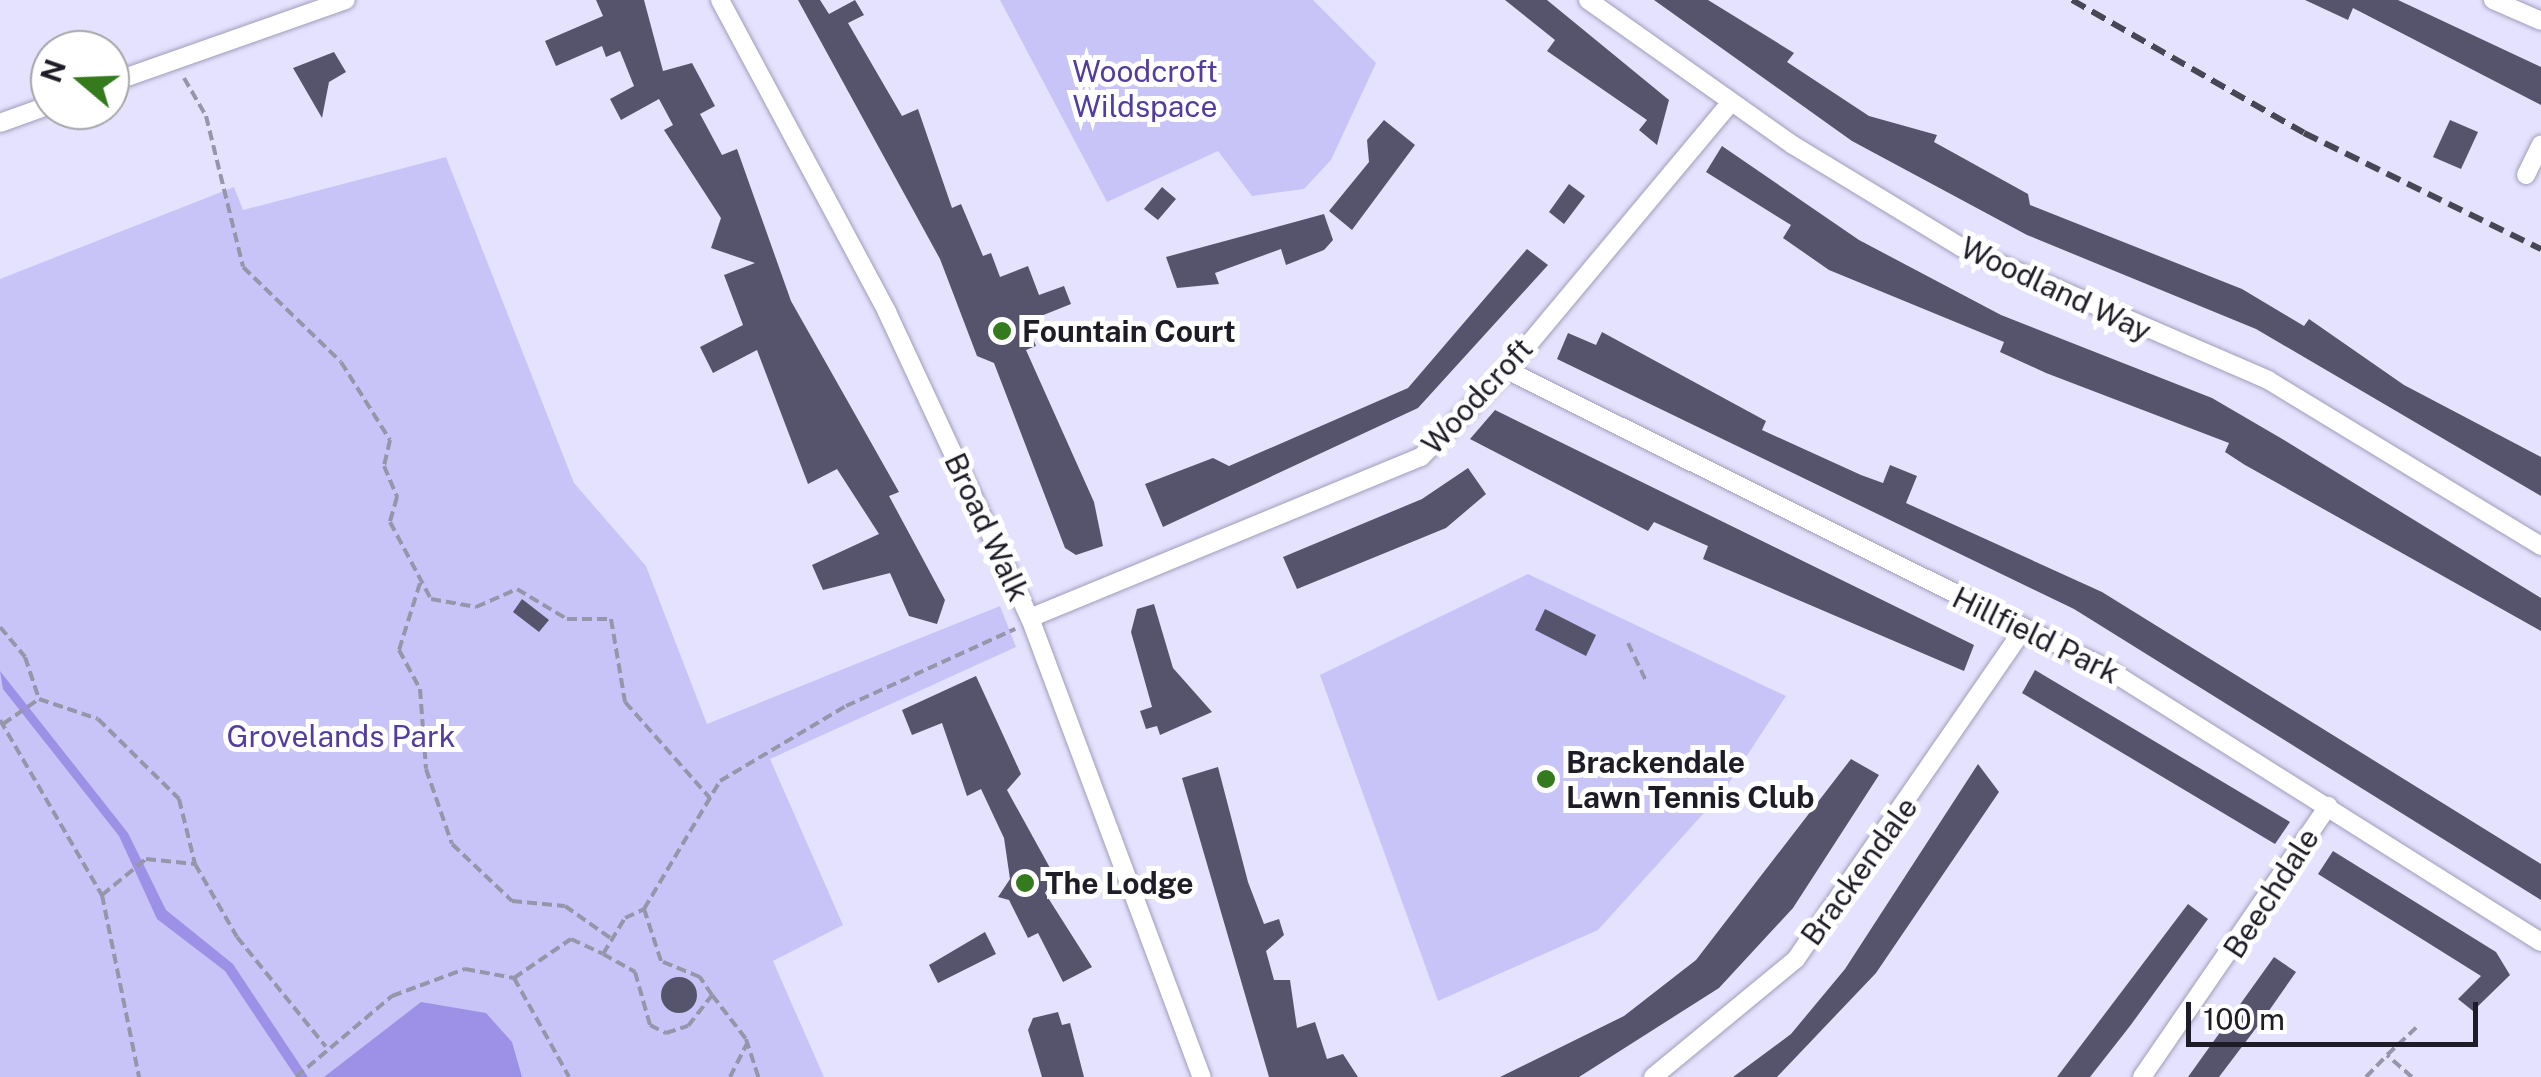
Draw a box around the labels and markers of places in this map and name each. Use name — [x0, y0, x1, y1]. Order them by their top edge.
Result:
place label: Fountain Court — [1022, 313, 1236, 349]
marker: Fountain Court — [991, 320, 1013, 342]
place label: Brackendale Lawn Tennis Club — [1566, 744, 1815, 814]
marker: Brackendale Lawn Tennis Club — [1535, 768, 1557, 790]
place label: The Lodge — [1045, 865, 1194, 901]
marker: The Lodge — [1014, 872, 1036, 894]

